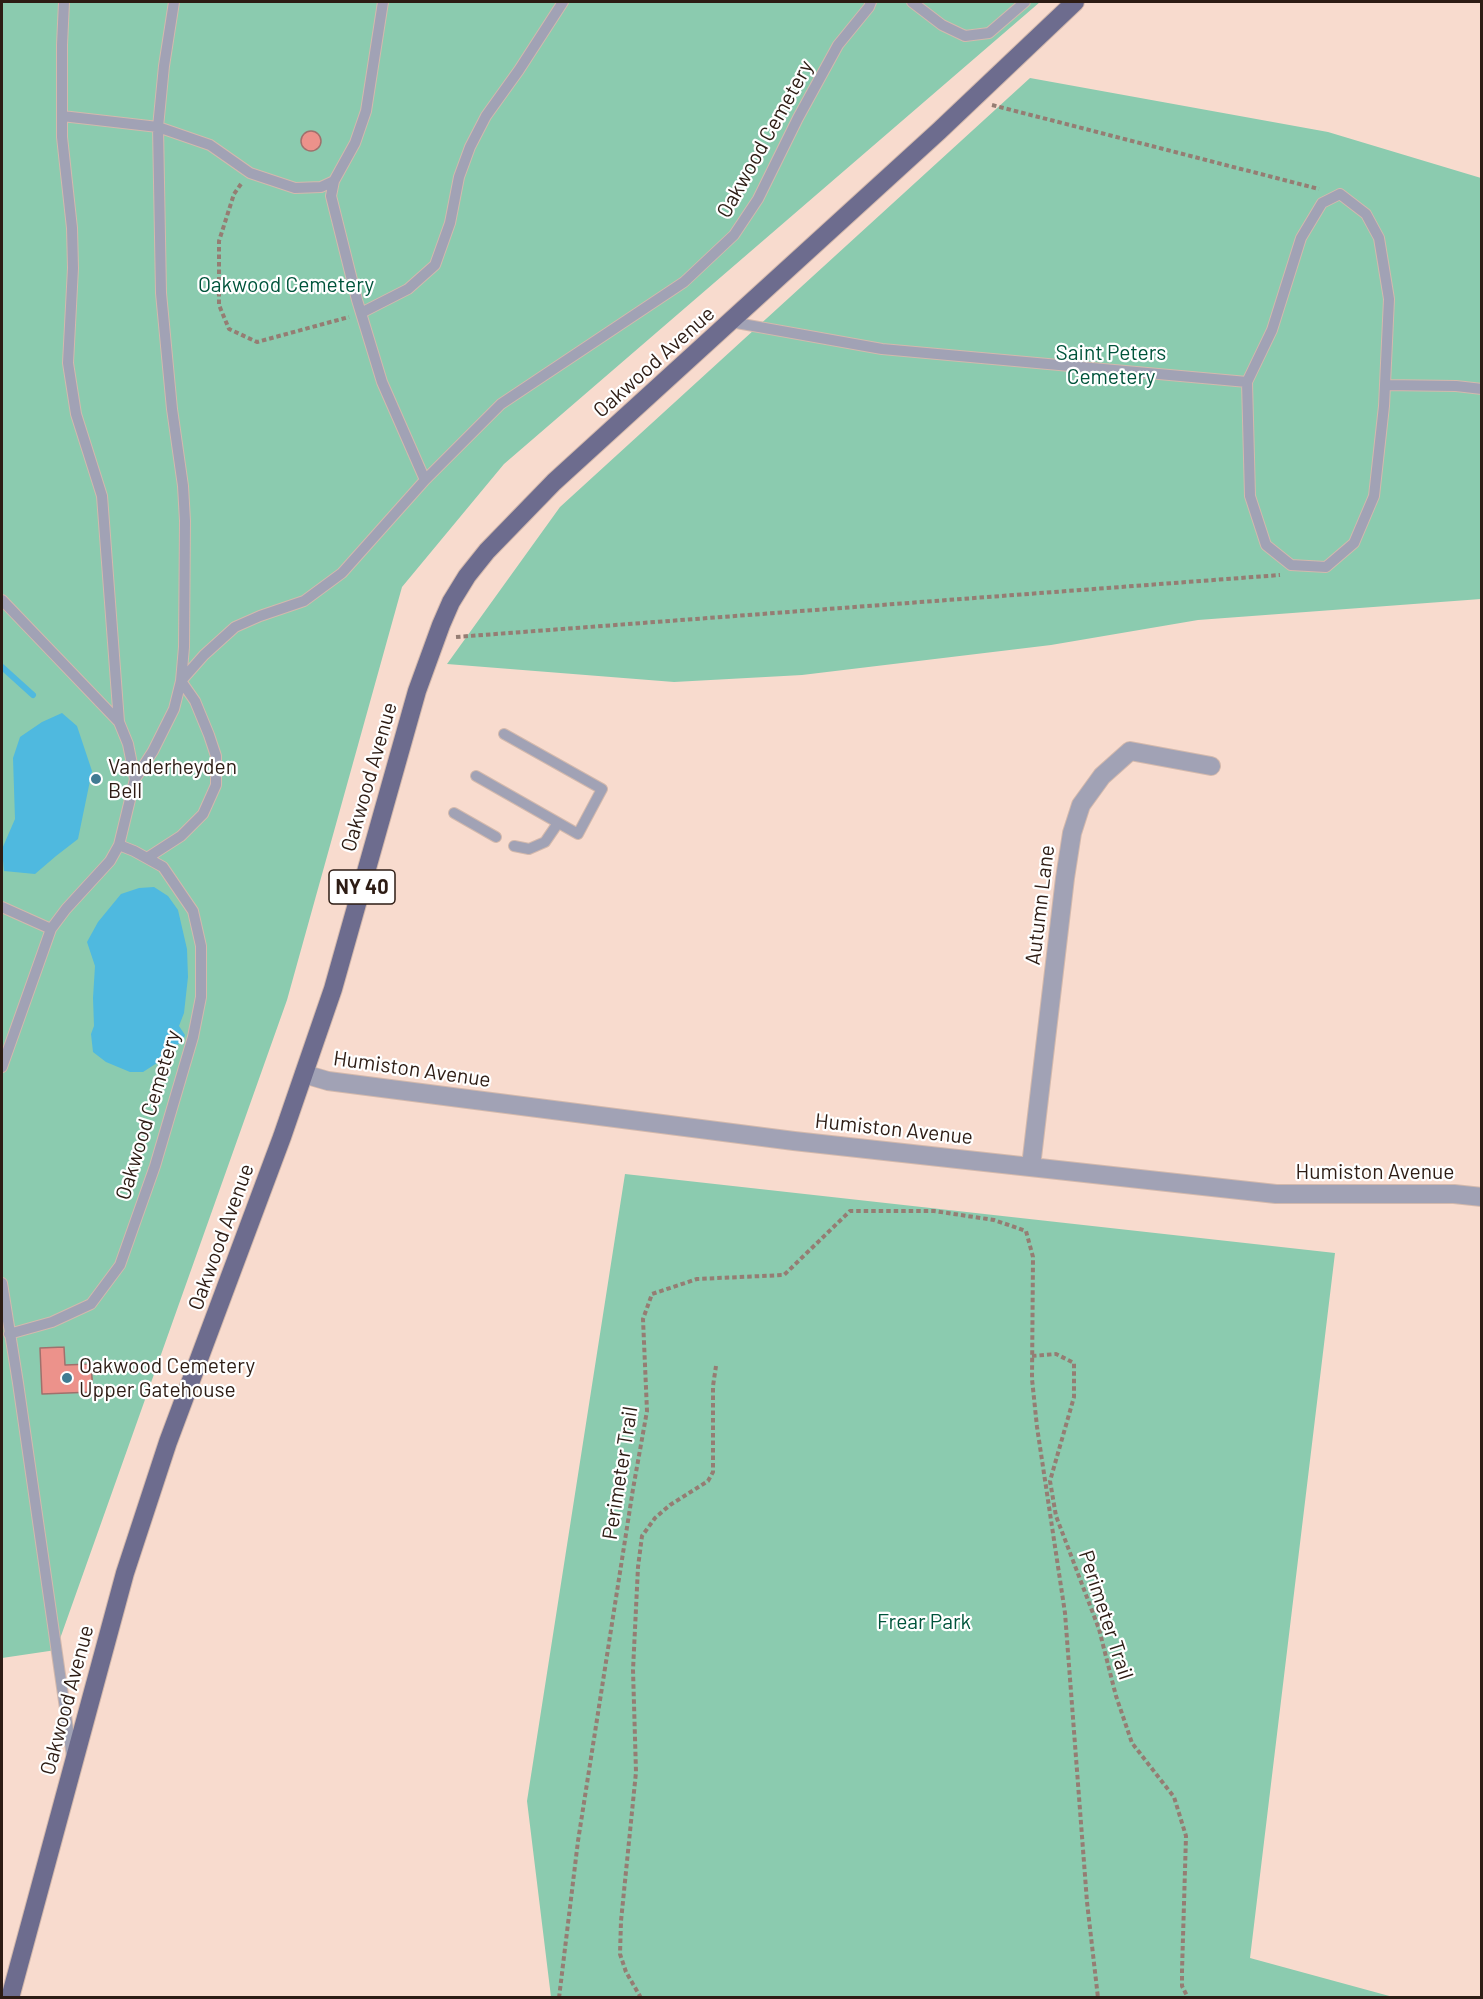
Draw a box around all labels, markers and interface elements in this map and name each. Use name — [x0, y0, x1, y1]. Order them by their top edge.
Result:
street label: Oakwood Cemetery — [711, 56, 819, 222]
park label: Oakwood Cemetery — [198, 272, 374, 298]
street label: Oakwood Avenue — [588, 301, 720, 423]
park label: Saint Peters Cemetery — [1056, 340, 1166, 390]
street label: Oakwood Avenue — [336, 699, 402, 855]
place label: Vanderheyden Bell — [108, 754, 237, 804]
marker: Vanderheyden Bell — [89, 772, 103, 786]
street label: Autumn Lane — [1020, 844, 1060, 966]
road number: NY 40 — [329, 870, 395, 904]
street label: Oakwood Cemetery — [110, 1027, 186, 1203]
street label: Humiston Avenue — [332, 1045, 492, 1093]
street label: Humiston Avenue — [814, 1108, 974, 1150]
street label: Humiston Avenue — [1296, 1159, 1454, 1185]
street label: Oakwood Avenue — [183, 1160, 259, 1314]
place label: Oakwood Cemetery Upper Gatehouse — [79, 1353, 255, 1403]
marker: Oakwood Cemetery Upper Gatehouse — [60, 1371, 74, 1385]
street label: Perimeter Trail — [597, 1405, 643, 1541]
street label: Perimeter Trail — [1073, 1547, 1139, 1683]
park label: Frear Park — [877, 1609, 971, 1635]
street label: Oakwood Avenue — [35, 1622, 99, 1778]

